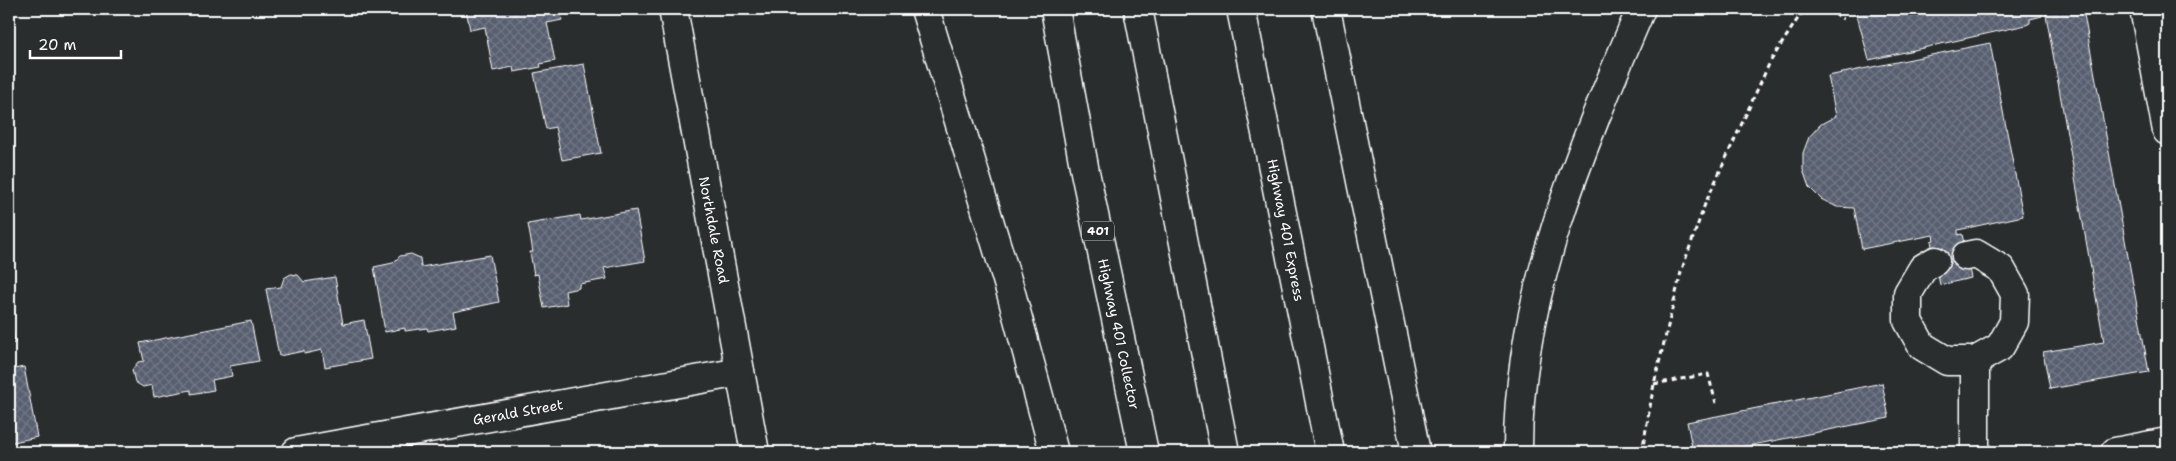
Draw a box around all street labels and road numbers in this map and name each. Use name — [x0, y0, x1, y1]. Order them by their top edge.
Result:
street label: Highway 401 Express — [1263, 157, 1309, 303]
street label: Northdale Road — [695, 175, 733, 285]
road number: 401 — [1082, 222, 1114, 240]
street label: Highway 401 Collector — [1094, 257, 1144, 411]
street label: Gerald Street — [471, 395, 565, 429]

